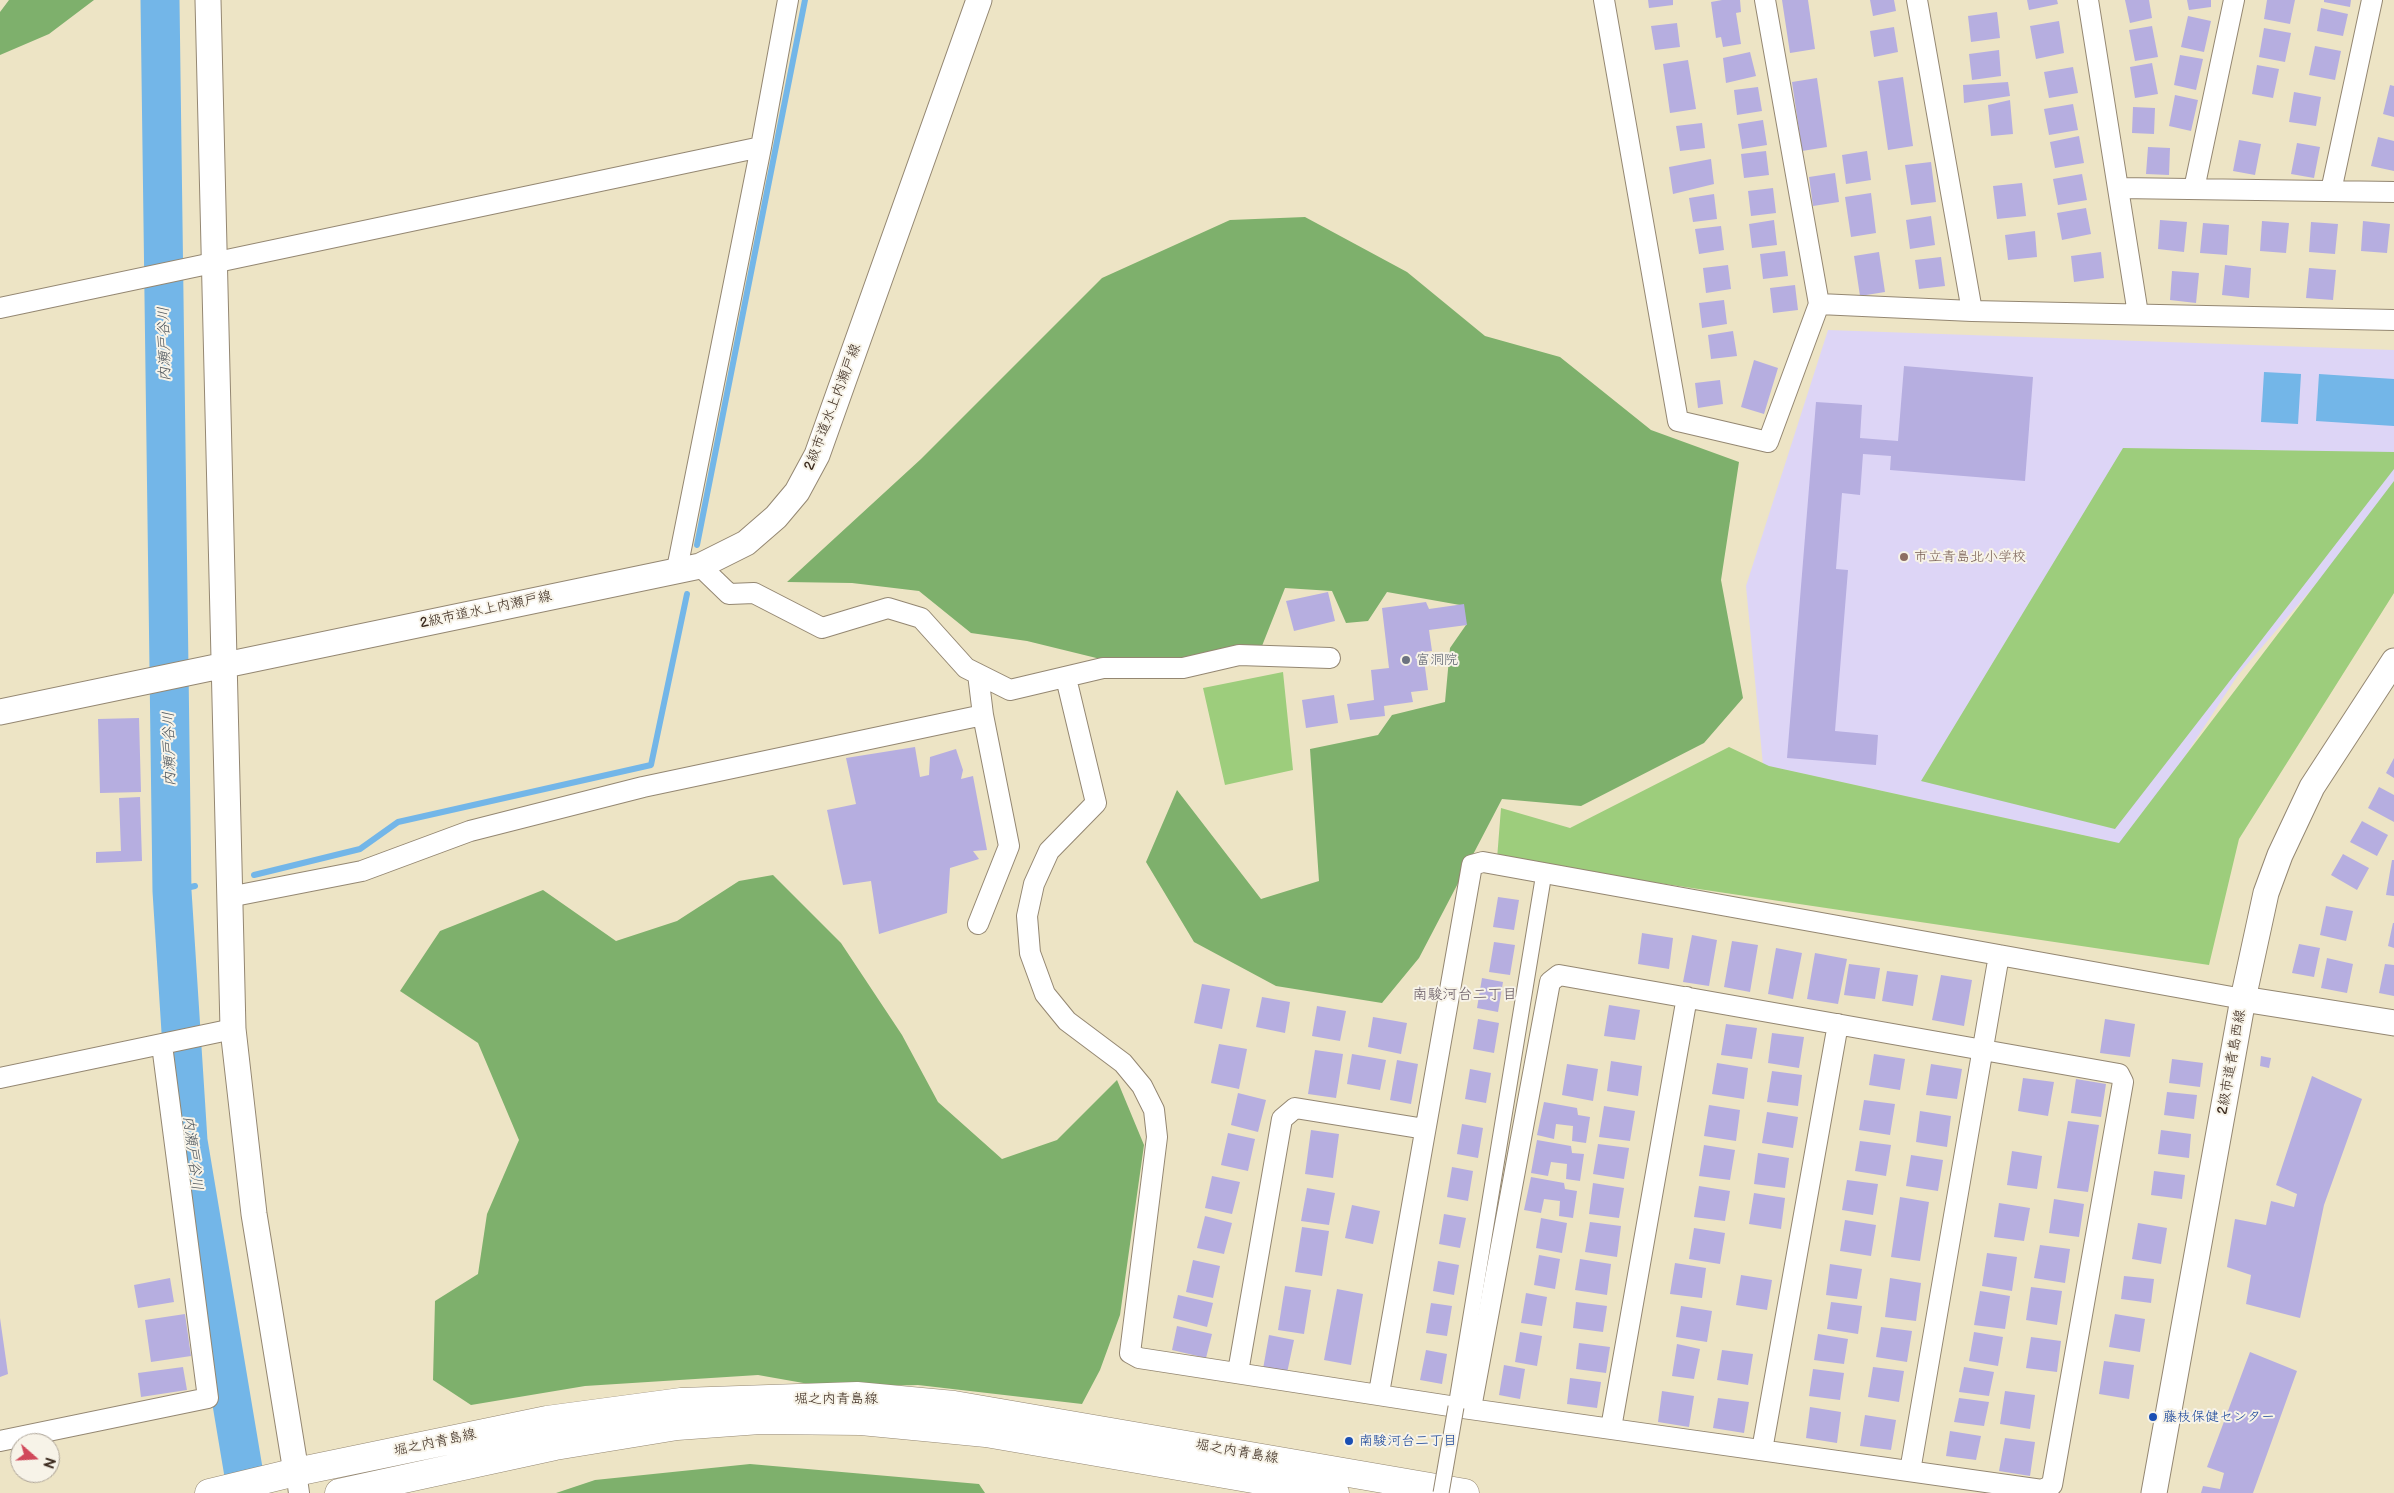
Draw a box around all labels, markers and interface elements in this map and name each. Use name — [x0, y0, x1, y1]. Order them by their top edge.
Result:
water label: 内瀬戸谷川 — [155, 306, 175, 382]
street label: 2級市道水上内瀬戸線 — [801, 341, 865, 473]
place label: 市立青島北小学校 — [1914, 549, 2026, 565]
marker: 市立青島北小学校 — [1898, 551, 1910, 563]
street label: 2級市道水上内瀬戸線 — [419, 588, 553, 632]
place label: 富洞院 — [1416, 652, 1458, 668]
marker: 富洞院 — [1400, 654, 1412, 666]
water label: 内瀬戸谷川 — [160, 711, 180, 787]
district label: 南駿河台二丁目 — [1413, 986, 1517, 1004]
street label: 2級市道青島西線 — [2215, 1008, 2249, 1116]
water label: 内瀬戸谷川 — [178, 1115, 206, 1191]
street label: 堀之内青島線 — [794, 1391, 878, 1407]
place label: 藤枝保健センター — [2163, 1409, 2275, 1425]
marker: 藤枝保健センター — [2147, 1411, 2159, 1423]
street label: 堀之内青島線 — [392, 1426, 478, 1460]
north arrow — [10, 1433, 60, 1483]
place label: 南駿河台二丁目 — [1359, 1433, 1457, 1449]
marker: 南駿河台二丁目 — [1343, 1435, 1355, 1447]
street label: 堀之内青島線 — [1194, 1436, 1280, 1468]
text: N — [39, 1455, 58, 1470]

